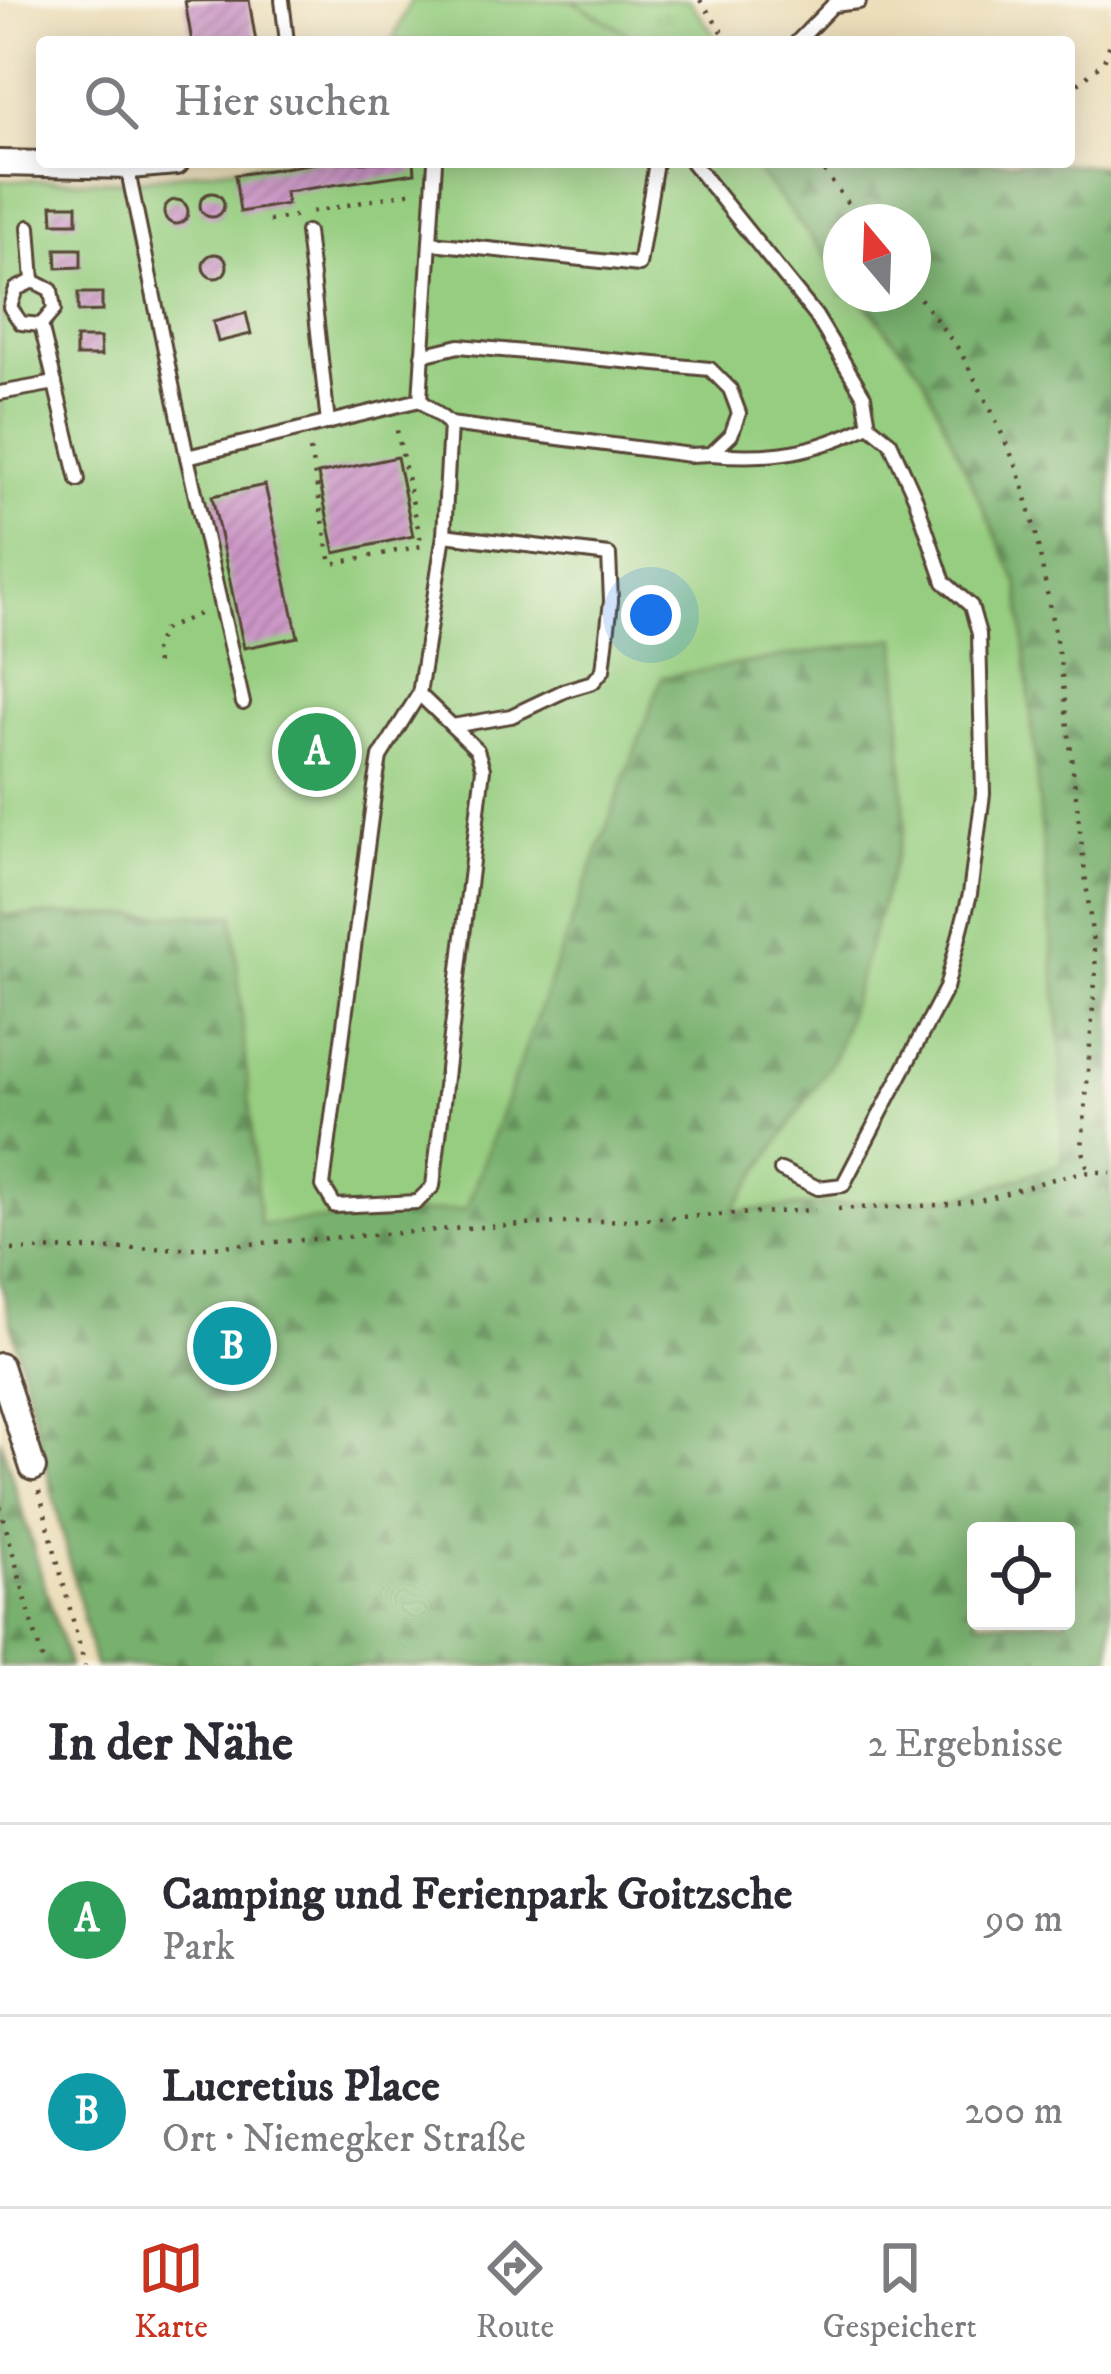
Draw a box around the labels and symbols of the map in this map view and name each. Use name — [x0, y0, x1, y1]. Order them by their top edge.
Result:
north arrow — [823, 204, 931, 312]
your location — [621, 585, 681, 645]
pin: A — [278, 707, 356, 797]
pin: B — [193, 1301, 271, 1391]

